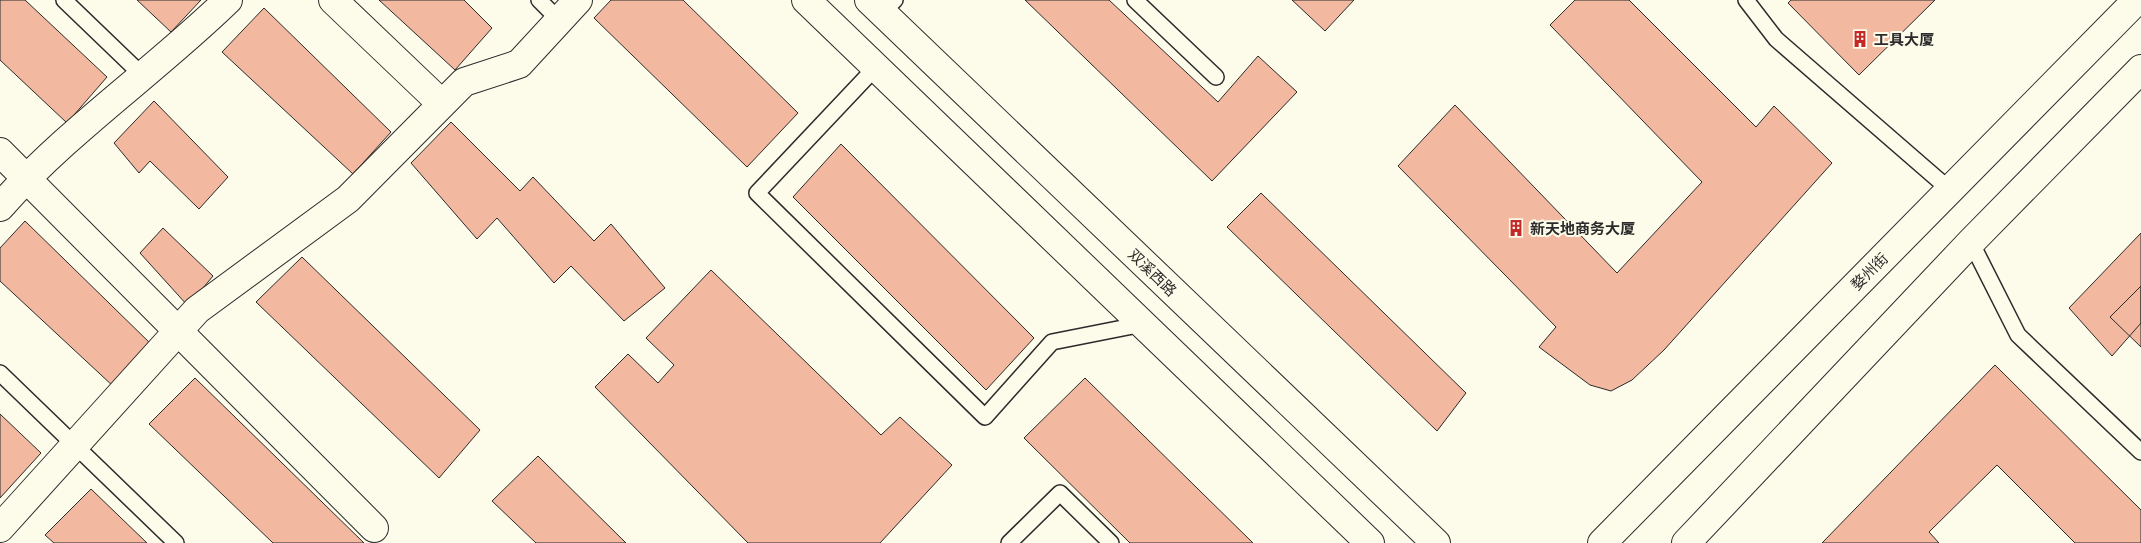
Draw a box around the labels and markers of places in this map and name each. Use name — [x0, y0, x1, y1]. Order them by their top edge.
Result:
building icon: 工具大厦 — [1850, 29, 1870, 49]
place label: 工具大厦 — [1874, 30, 1934, 48]
building icon: 新天地商务大厦 — [1506, 218, 1526, 238]
place label: 新天地商务大厦 — [1530, 219, 1635, 237]

